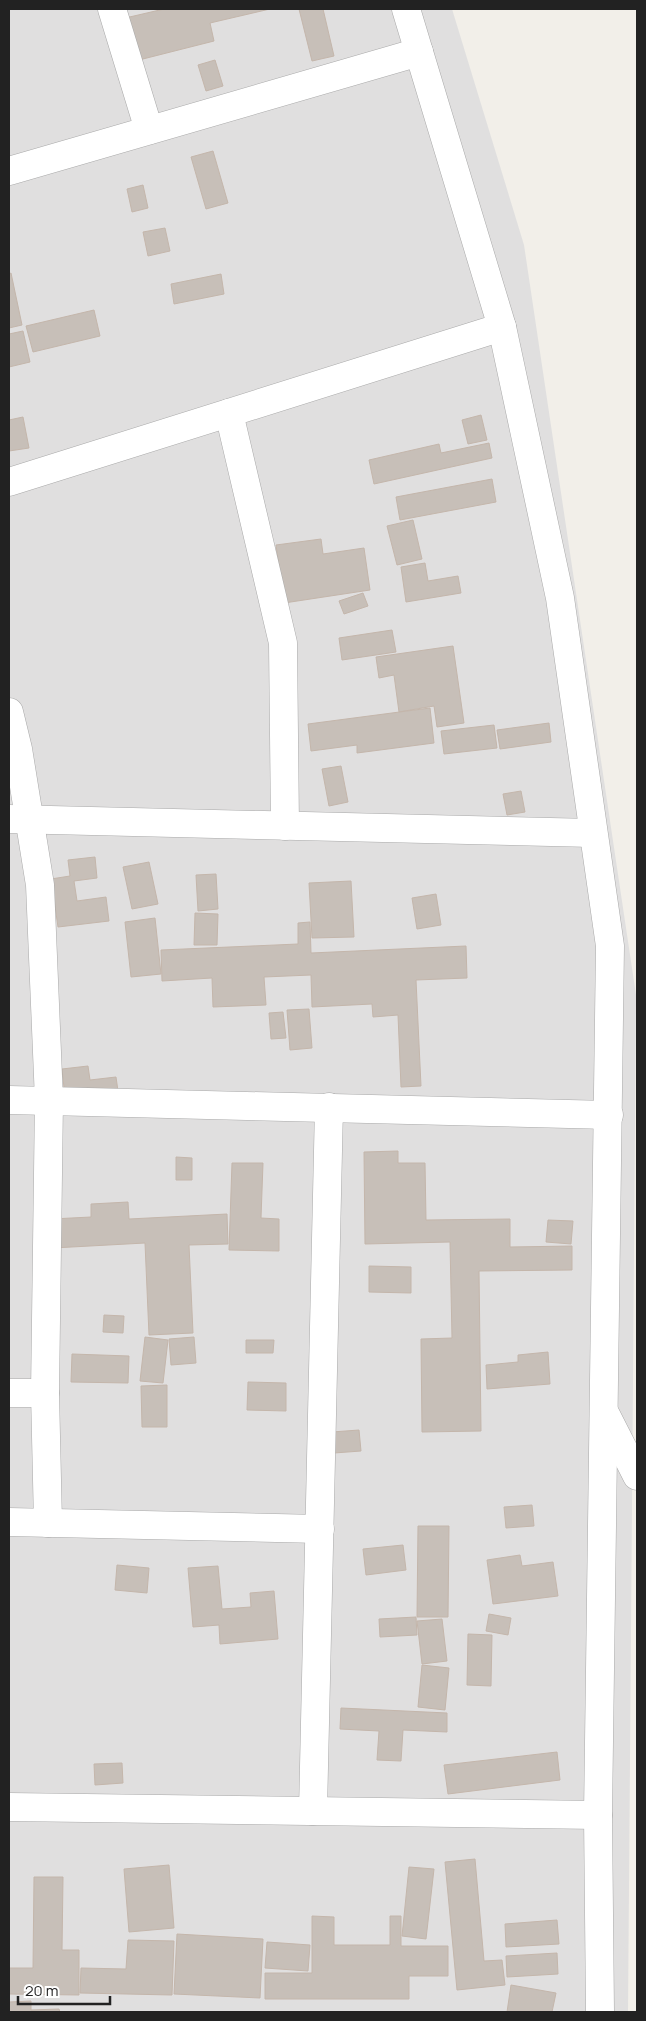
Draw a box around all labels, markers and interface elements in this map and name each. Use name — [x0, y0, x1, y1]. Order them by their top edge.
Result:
scale bar — [18, 1974, 110, 2006]
text: 20 m — [25, 1980, 58, 2001]

